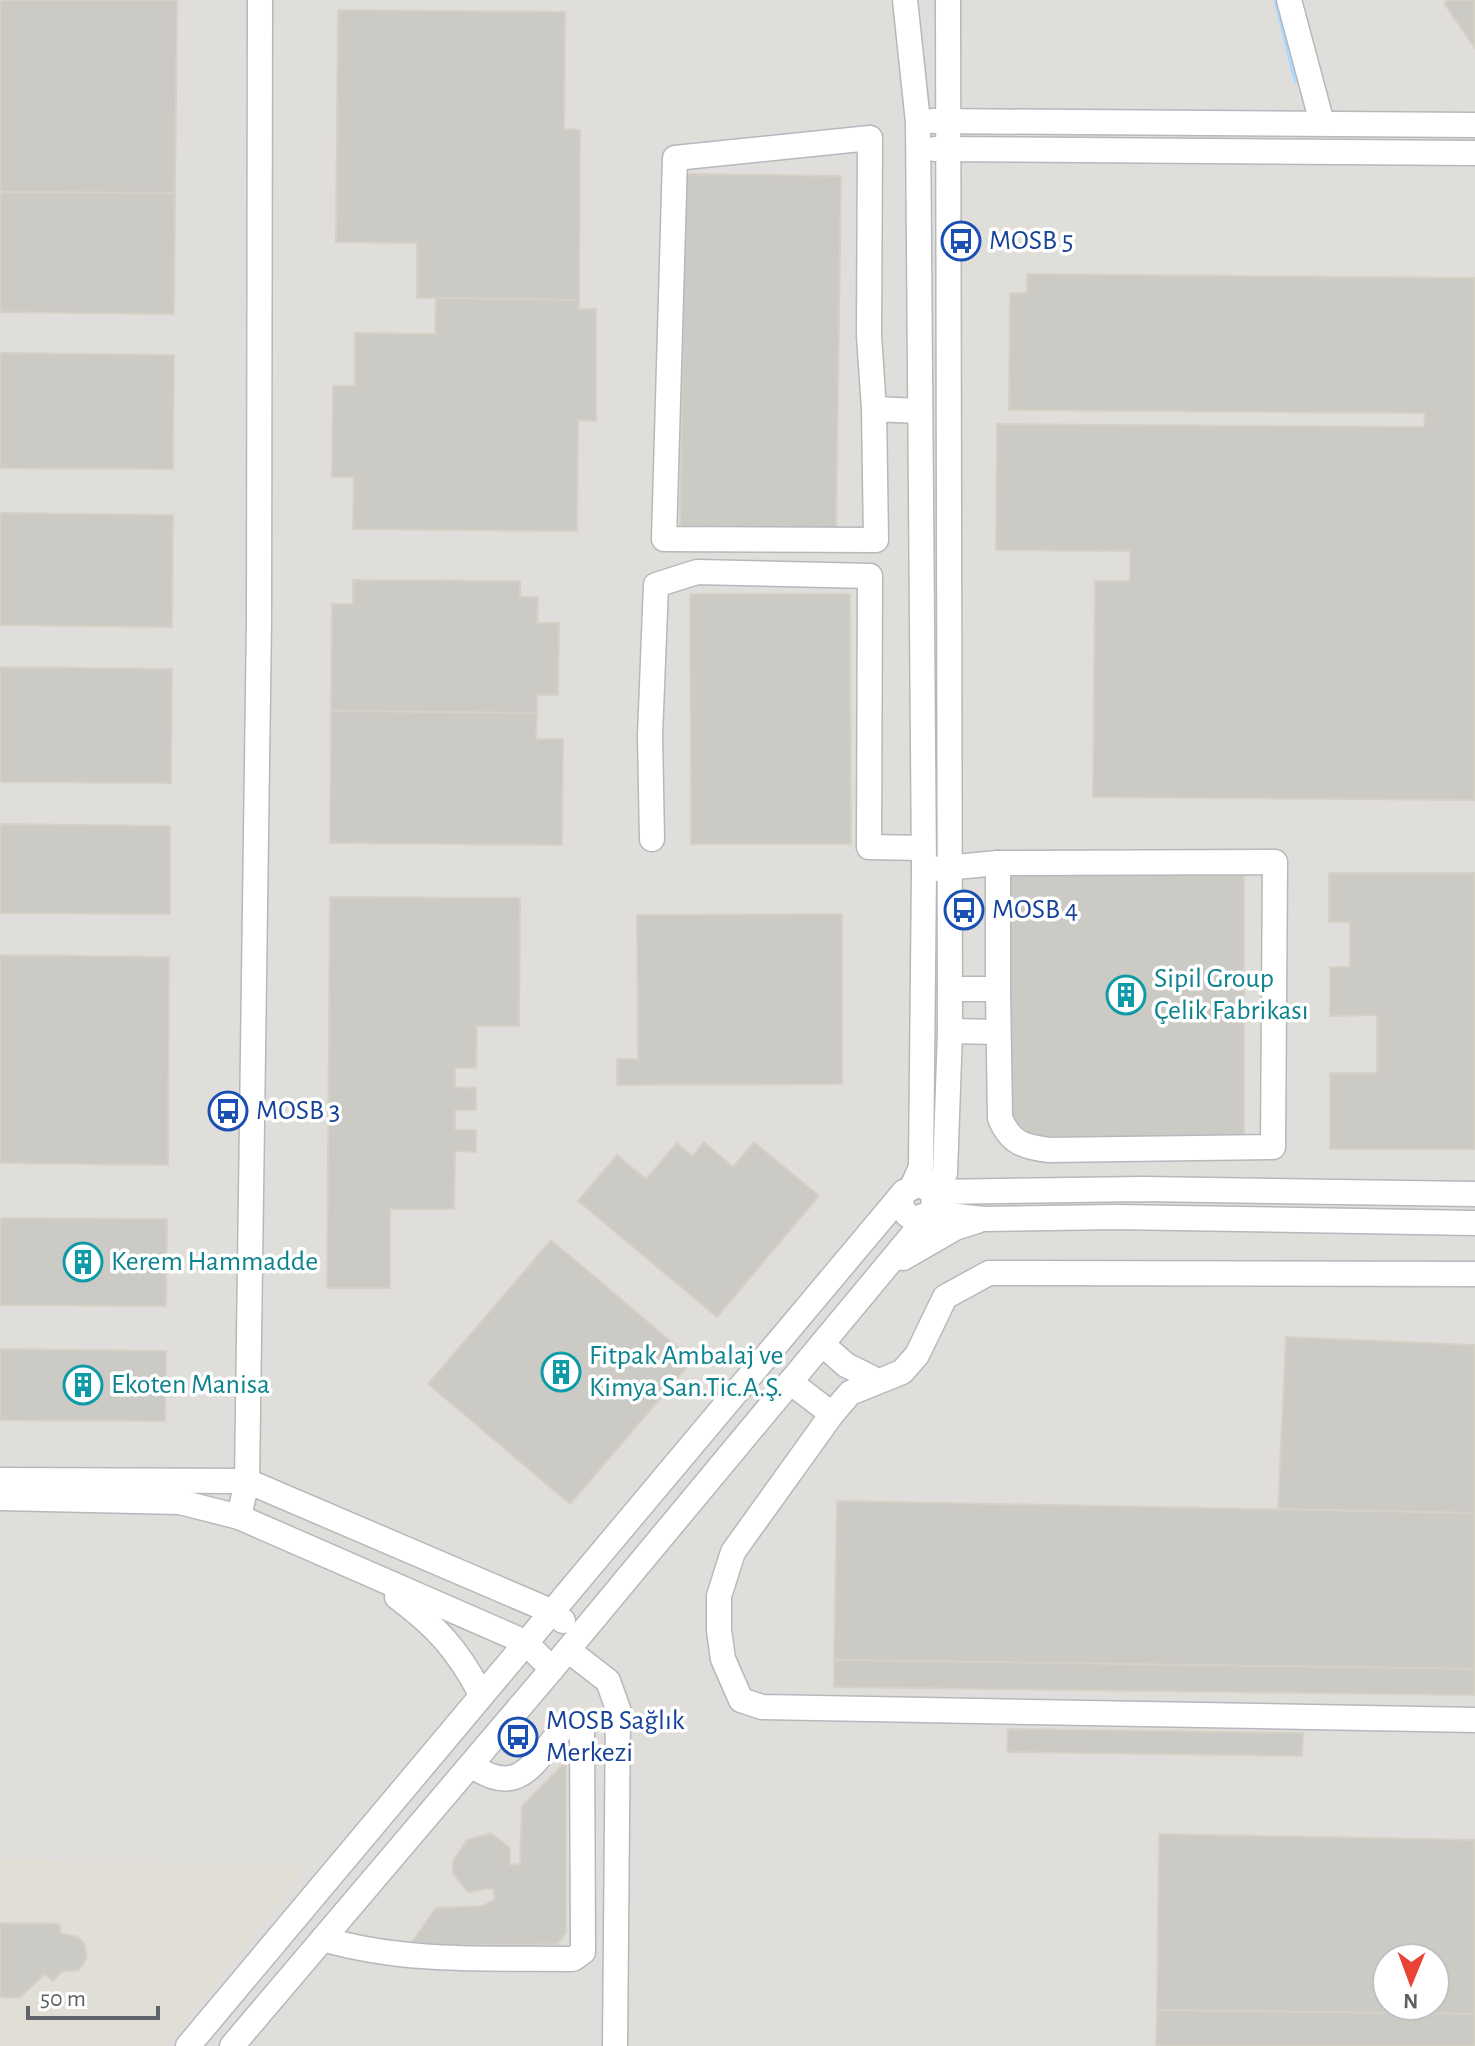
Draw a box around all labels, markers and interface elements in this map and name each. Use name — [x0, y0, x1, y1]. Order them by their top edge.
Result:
bus stop icon: MOSB 5 — [940, 220, 982, 262]
place label: MOSB 5 — [989, 227, 1073, 255]
bus stop icon: MOSB 4 — [943, 889, 985, 931]
place label: MOSB 4 — [992, 896, 1078, 924]
place label: Sipil Group Çelik Fabrikası — [1154, 965, 1308, 1025]
building icon: Sipil Group Çelik Fabrikası — [1105, 974, 1147, 1016]
bus stop icon: MOSB 3 — [207, 1090, 249, 1132]
place label: MOSB 3 — [256, 1097, 340, 1125]
building icon: Kerem Hammadde — [62, 1241, 104, 1283]
place label: Kerem Hammadde — [111, 1248, 318, 1276]
place label: Fitpak Ambalaj ve Kimya San.Tic.A.Ş. — [589, 1342, 783, 1402]
building icon: Fitpak Ambalaj ve Kimya San.Tic.A.Ş. — [540, 1351, 582, 1393]
building icon: Ekoten Manisa — [62, 1364, 104, 1406]
place label: Ekoten Manisa — [111, 1371, 270, 1399]
place label: MOSB Sağlık Merkezi — [546, 1707, 685, 1767]
bus stop icon: MOSB Sağlık Merkezi — [497, 1716, 539, 1758]
north arrow — [1371, 1942, 1451, 2022]
scale bar — [28, 1970, 158, 2020]
text: 50 m — [40, 1987, 86, 2011]
text: N — [1403, 1990, 1419, 2012]

